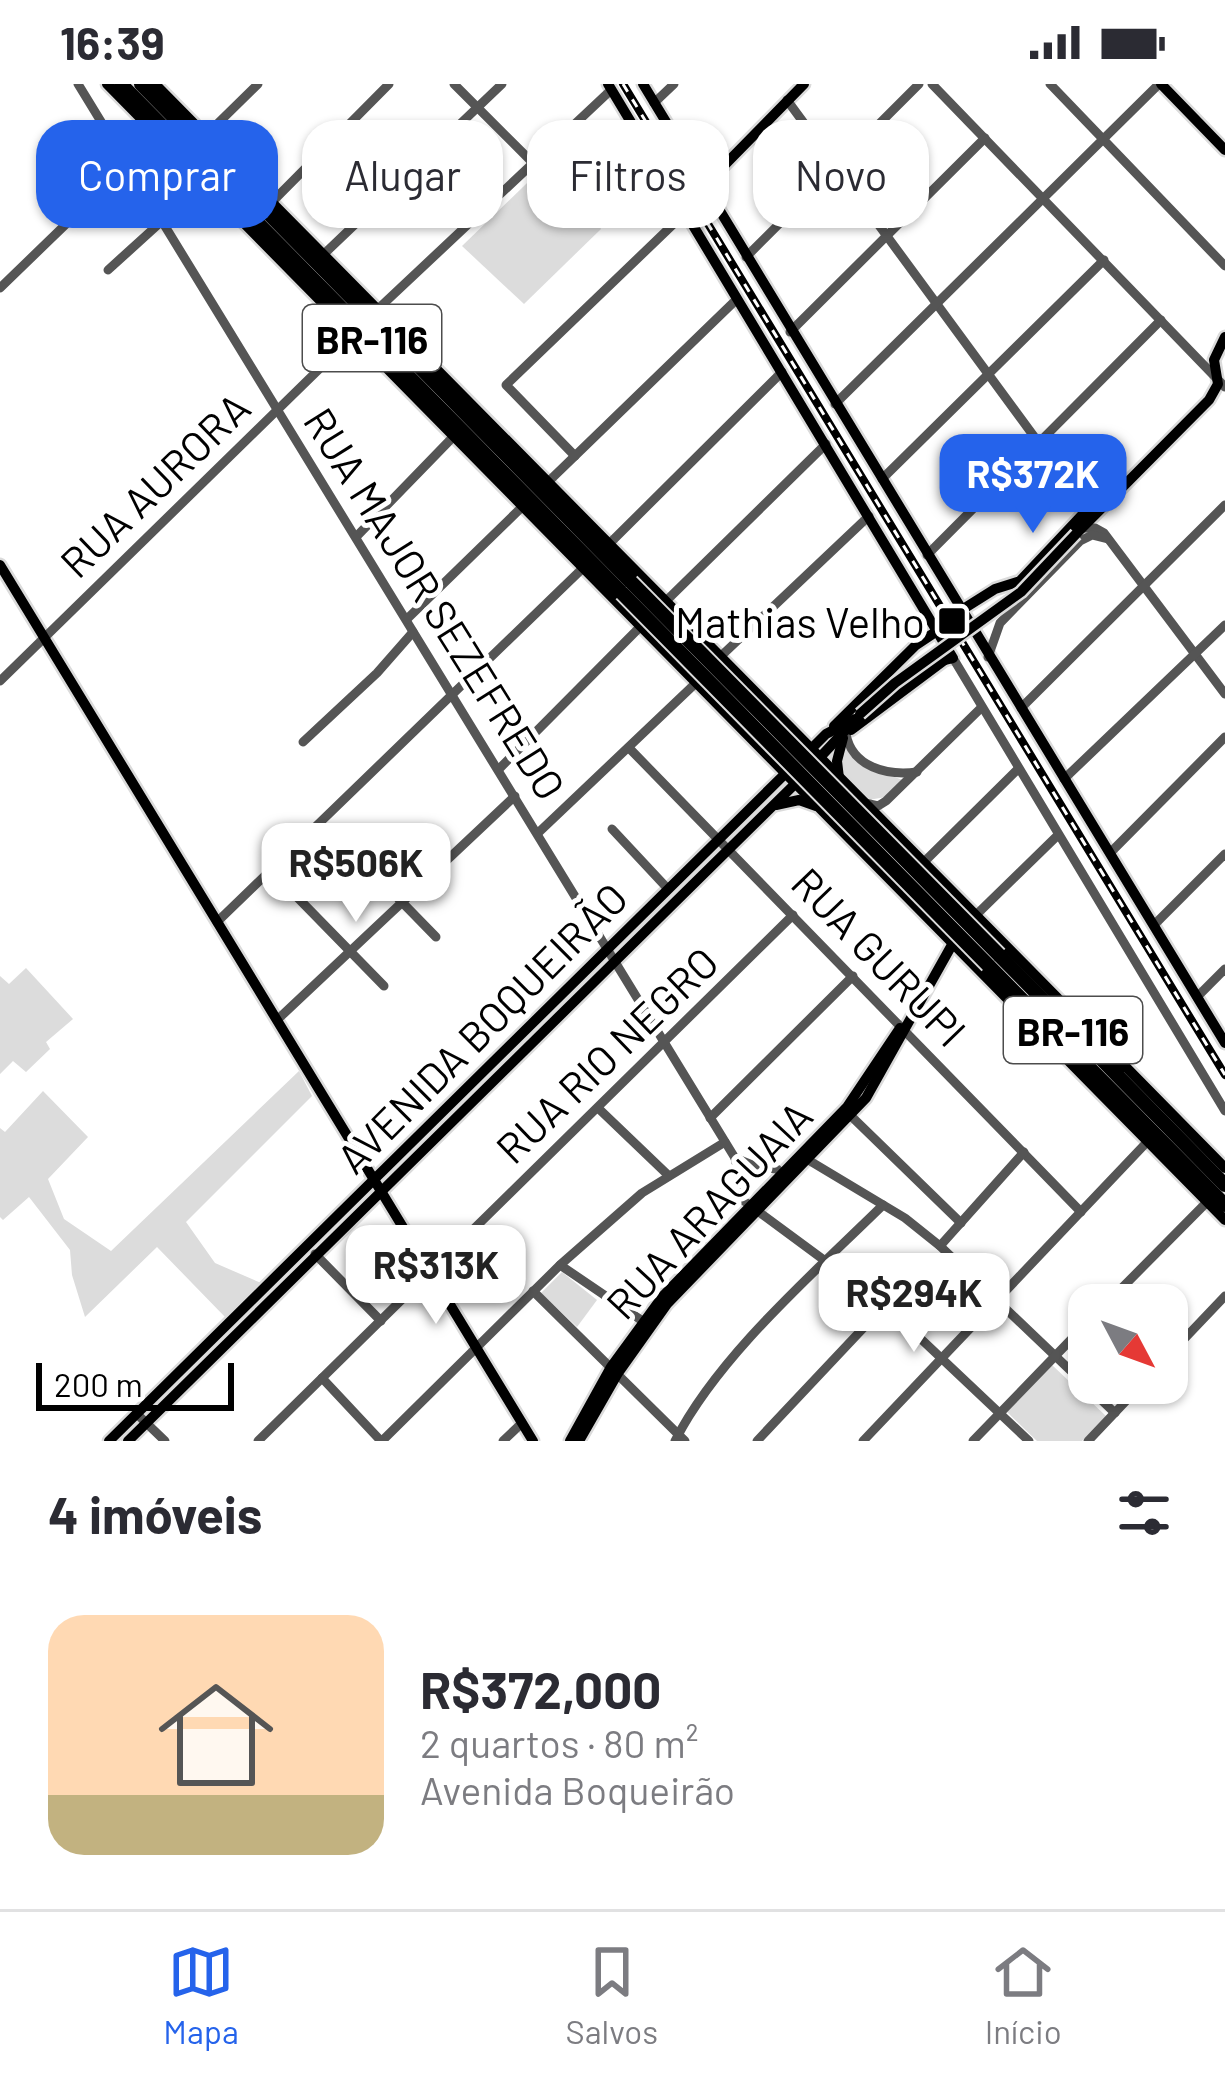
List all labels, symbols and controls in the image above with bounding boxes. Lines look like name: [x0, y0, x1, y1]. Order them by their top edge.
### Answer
text: 16:39: [60, 15, 165, 69]
chip: Comprar: [36, 120, 278, 228]
chip: Alugar: [302, 120, 503, 228]
chip: Filtros: [527, 120, 729, 228]
chip: Novo: [753, 120, 929, 228]
road number: BR-116: [303, 305, 441, 371]
street label: RUA AURORA: [49, 381, 259, 587]
street label: RUA MAJOR SEZEFREDO: [295, 398, 577, 808]
pin: R$372K: [935, 434, 1131, 536]
text: R$372K: [967, 449, 1099, 496]
place label: Mathias Velho: [675, 596, 925, 646]
marker: Mathias Velho: [936, 605, 968, 637]
pin: R$506K: [258, 823, 454, 925]
text: R$506K: [289, 838, 423, 885]
street label: RUA GURUPI: [783, 857, 977, 1055]
street label: AVENIDA BOQUEIRÃO: [326, 872, 636, 1182]
street label: RUA RIO NEGRO: [485, 936, 727, 1172]
road number: BR-116: [1004, 997, 1142, 1063]
street label: RUA ARAGUAIA: [595, 1090, 821, 1328]
pin: R$313K: [338, 1225, 534, 1327]
text: R$313K: [373, 1240, 499, 1287]
pin: R$294K: [816, 1253, 1012, 1355]
text: R$294K: [846, 1268, 982, 1315]
north arrow: [1068, 1284, 1188, 1404]
map controls: [1068, 1284, 1188, 1404]
scale bar: [36, 1357, 234, 1410]
text: 200 m: [54, 1364, 143, 1404]
icon: filters: [1111, 1480, 1177, 1546]
text: 4 imóveis: [48, 1483, 262, 1544]
text: R$372,000: [420, 1658, 661, 1719]
icon: home: [144, 1663, 288, 1807]
text: 2 quartos · 80 m²: [420, 1719, 698, 1766]
text: Avenida Boqueirão: [420, 1766, 735, 1813]
tab: Mapa: [163, 1939, 239, 2051]
tab: Salvos: [566, 1939, 658, 2051]
tab: Início: [985, 1939, 1062, 2051]

